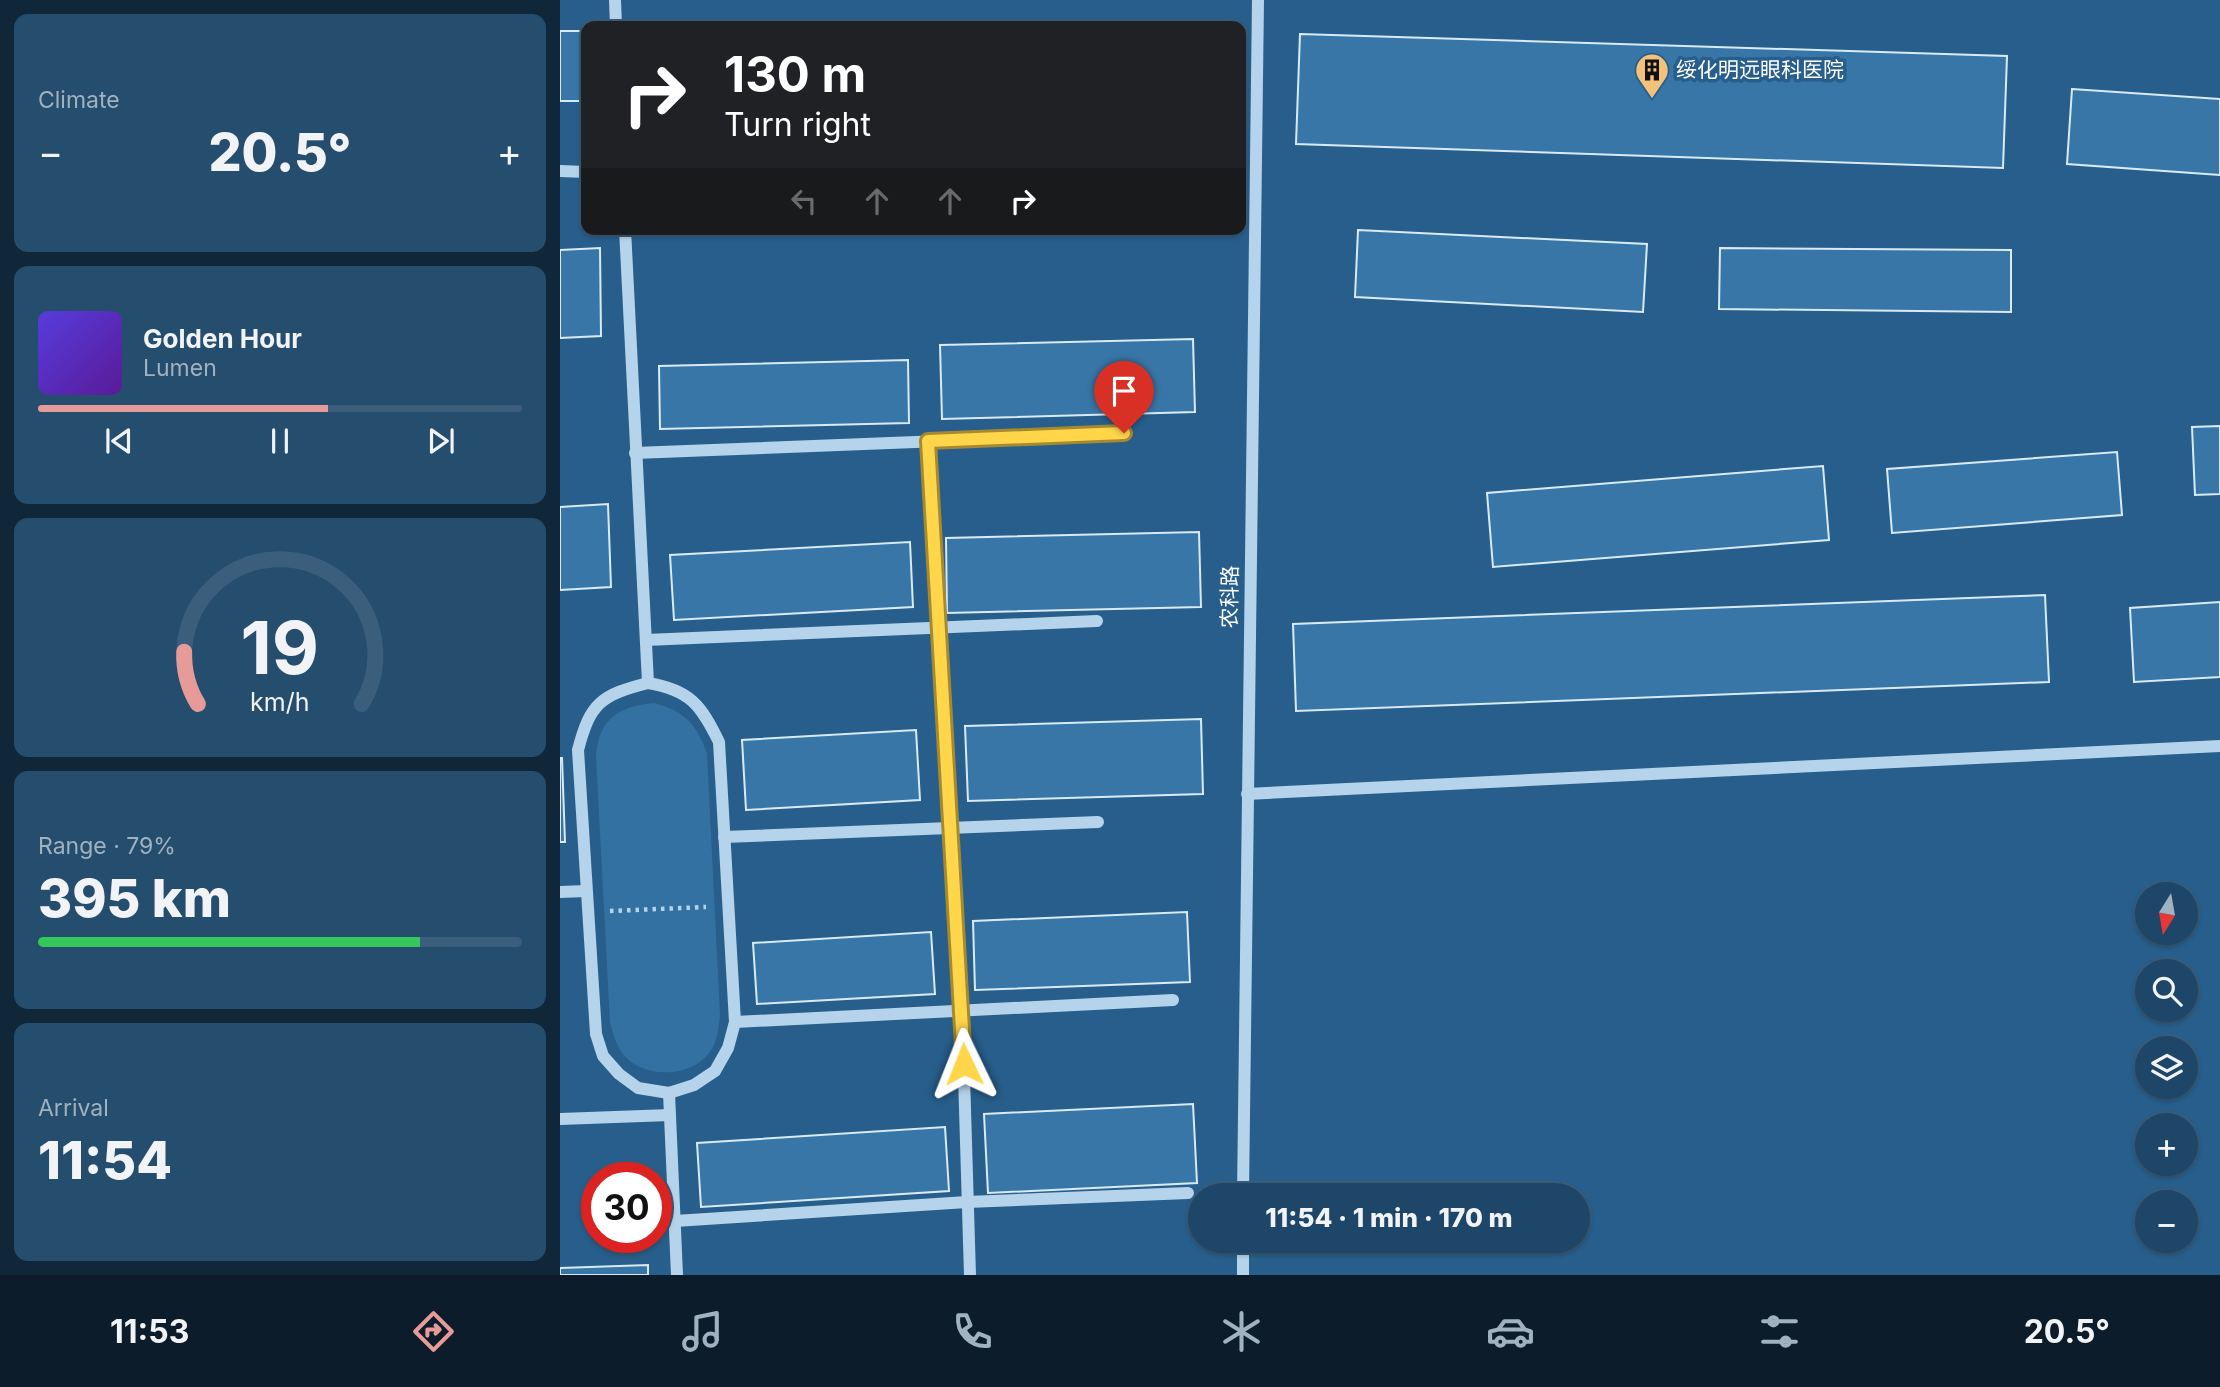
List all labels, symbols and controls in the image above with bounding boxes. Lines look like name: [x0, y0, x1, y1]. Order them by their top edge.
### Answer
text: 130 m: [724, 45, 866, 104]
icon: right: [609, 49, 700, 140]
building icon: 绥化明远眼科医院: [1633, 51, 1671, 100]
place label: 绥化明远眼科医院: [1676, 57, 1844, 82]
text: Climate: [38, 86, 120, 114]
text: Turn right: [724, 105, 871, 144]
text: 20.5°: [208, 121, 352, 184]
text: −: [38, 129, 63, 175]
text: +: [497, 129, 522, 175]
icon: left: [785, 182, 823, 220]
icon: ahead: [858, 182, 896, 220]
icon: ahead: [931, 182, 969, 220]
icon: right: [1004, 182, 1042, 220]
text: Golden Hour: [143, 323, 302, 354]
text: Lumen: [143, 354, 217, 382]
pin: [1094, 361, 1154, 433]
icon: arrive: [1105, 372, 1143, 410]
icon: previous: [100, 422, 138, 460]
icon: pause: [261, 422, 299, 460]
icon: next: [422, 422, 460, 460]
street label: 农科路: [1216, 565, 1243, 629]
text: 19: [241, 603, 319, 692]
text: km/h: [250, 686, 310, 716]
text: Range · 79%: [38, 832, 176, 860]
text: 395 km: [38, 867, 231, 930]
north arrow: [2135, 882, 2198, 945]
map controls: [2135, 882, 2198, 1253]
button: search: [2135, 959, 2198, 1022]
position arrow: [927, 1027, 1001, 1101]
button: layers: [2135, 1036, 2198, 1099]
text: Arrival: [38, 1094, 109, 1122]
button: +: [2135, 1113, 2198, 1176]
text: 11:54: [38, 1129, 172, 1192]
speed limit sign: 30: [581, 1162, 672, 1253]
button: −: [2135, 1190, 2198, 1253]
text: 11:54 · 1 min · 170 m: [1265, 1202, 1513, 1233]
icon: directions: [409, 1307, 458, 1356]
icon: music: [678, 1307, 727, 1356]
icon: phone: [948, 1307, 997, 1356]
icon: climate: [1217, 1307, 1266, 1356]
icon: car: [1486, 1307, 1535, 1356]
icon: filters: [1755, 1307, 1804, 1356]
text: 11:53: [110, 1312, 189, 1351]
text: 20.5°: [2024, 1312, 2110, 1351]

